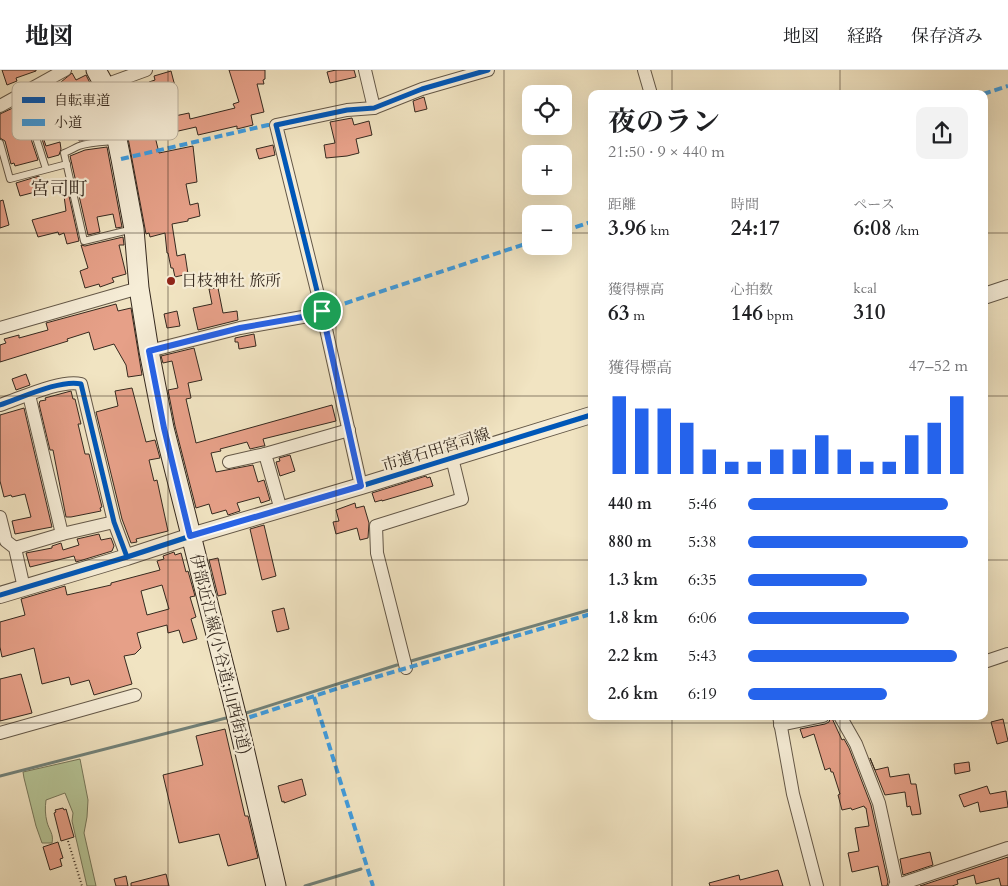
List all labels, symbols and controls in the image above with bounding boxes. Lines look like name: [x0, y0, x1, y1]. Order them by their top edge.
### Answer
text: 地図: [25, 20, 73, 53]
text: 地図: [783, 24, 819, 49]
text: 経路: [847, 24, 883, 49]
text: 保存済み: [911, 24, 983, 49]
legend: [12, 82, 178, 140]
map controls: [522, 85, 572, 255]
button: locate: [522, 85, 572, 135]
text: 自転車道: [54, 91, 110, 110]
text: 夜のラン: [608, 103, 720, 141]
button: share: [916, 107, 968, 159]
text: 小道: [54, 113, 82, 132]
text: 21:50 · 9 × 440 m: [608, 141, 725, 163]
button: +: [522, 145, 572, 195]
district label: 宮司町: [30, 176, 88, 202]
text: 距離: [608, 195, 636, 214]
text: 時間: [731, 195, 759, 214]
text: ペース: [853, 195, 895, 214]
button: −: [522, 205, 572, 255]
text: 3.96: [608, 214, 646, 243]
text: 24:17: [731, 214, 780, 243]
text: 6:08: [853, 214, 892, 243]
text: km: [646, 221, 669, 240]
text: /km: [892, 221, 919, 240]
place label: 日枝神社 旅所: [181, 270, 281, 292]
marker: 日枝神社 旅所: [165, 275, 177, 287]
text: kcal: [853, 279, 877, 298]
text: 獲得標高: [608, 280, 664, 299]
text: 心拍数: [731, 280, 773, 299]
pin: [301, 290, 343, 332]
icon: arrive: [308, 297, 336, 325]
text: 310: [853, 298, 886, 327]
text: 63: [608, 299, 630, 328]
text: 146: [731, 299, 763, 328]
text: m: [630, 306, 645, 325]
text: bpm: [763, 306, 794, 325]
text: 47–52 m: [909, 355, 968, 377]
text: 獲得標高: [608, 357, 672, 379]
street label: 市道石田宮司線: [379, 423, 493, 477]
text: 440 m: [608, 493, 652, 515]
text: 5:46: [688, 493, 717, 515]
text: 880 m: [608, 531, 652, 553]
text: 5:38: [688, 531, 717, 553]
street label: 伊部近江線(小谷道;山西街道): [184, 551, 256, 757]
text: 1.3 km: [608, 569, 658, 591]
text: 6:35: [688, 569, 717, 591]
text: 1.8 km: [608, 607, 658, 629]
text: 6:06: [688, 607, 717, 629]
text: 2.2 km: [608, 645, 658, 667]
text: 5:43: [688, 645, 717, 667]
text: 2.6 km: [608, 683, 658, 705]
text: 6:19: [688, 683, 717, 705]

